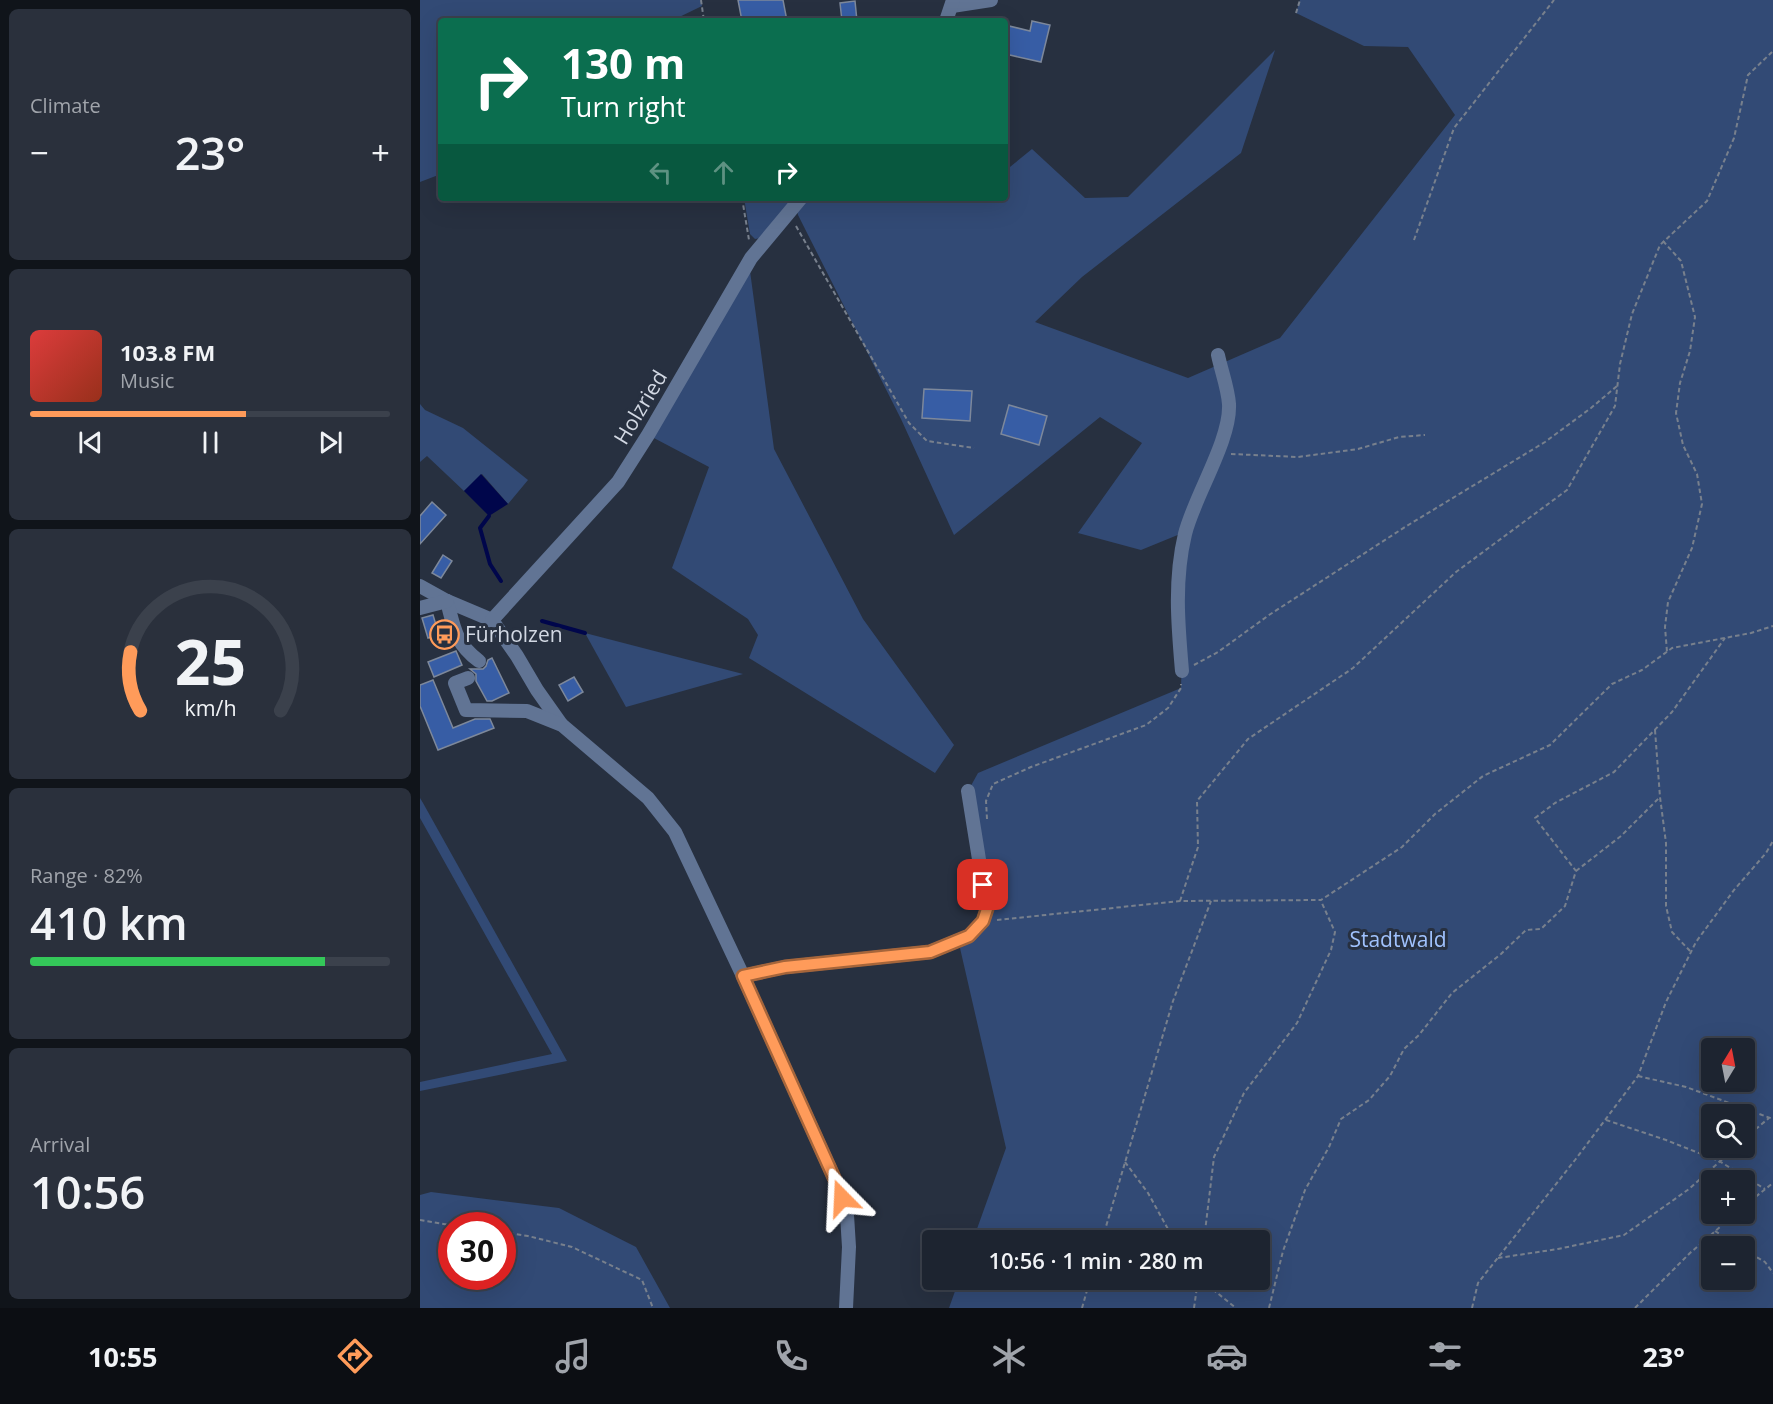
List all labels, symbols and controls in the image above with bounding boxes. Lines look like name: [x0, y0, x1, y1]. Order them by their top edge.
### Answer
text: 130 m: [561, 34, 685, 91]
icon: right: [462, 42, 540, 120]
text: Turn right: [561, 88, 686, 125]
text: Climate: [30, 92, 101, 119]
text: 23°: [175, 122, 245, 183]
text: −: [30, 130, 49, 175]
text: +: [371, 130, 390, 175]
icon: left: [644, 156, 677, 189]
icon: ahead: [707, 156, 740, 189]
icon: right: [770, 156, 803, 189]
text: 103.8 FM: [120, 337, 215, 367]
street label: Holzried: [607, 365, 673, 449]
text: Music: [120, 367, 174, 394]
icon: previous: [74, 426, 107, 459]
icon: pause: [194, 426, 227, 459]
icon: next: [314, 426, 347, 459]
text: 25: [174, 618, 246, 703]
bus stop icon: Fürholzen: [428, 618, 460, 650]
place label: Fürholzen: [465, 620, 563, 648]
text: km/h: [184, 693, 236, 722]
pin: [957, 859, 1008, 910]
text: Range · 82%: [30, 862, 143, 889]
icon: arrive: [966, 868, 999, 901]
text: 410 km: [30, 892, 188, 953]
park label: Stadtwald: [1349, 925, 1447, 953]
north arrow: [1701, 1038, 1755, 1092]
map controls: [1701, 1038, 1755, 1290]
button: search: [1701, 1104, 1755, 1158]
text: Arrival: [30, 1131, 90, 1158]
text: 10:56: [30, 1161, 145, 1222]
position arrow: [810, 1166, 874, 1230]
button: +: [1701, 1170, 1755, 1224]
speed limit sign: 30: [438, 1212, 516, 1290]
button: −: [1701, 1236, 1755, 1290]
text: 10:56 · 1 min · 280 m: [988, 1245, 1204, 1275]
icon: directions: [334, 1335, 376, 1377]
icon: music: [552, 1335, 594, 1377]
icon: phone: [770, 1335, 812, 1377]
icon: climate: [988, 1335, 1030, 1377]
icon: car: [1206, 1335, 1248, 1377]
icon: filters: [1424, 1335, 1466, 1377]
text: 10:55: [88, 1338, 158, 1375]
text: 23°: [1642, 1338, 1685, 1375]

